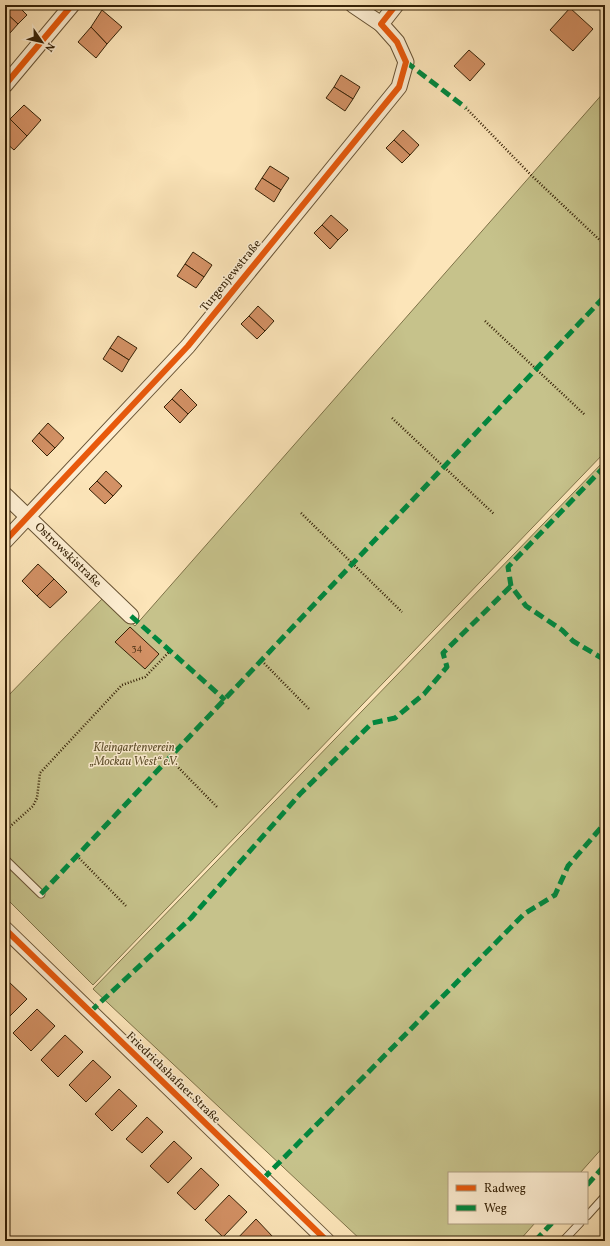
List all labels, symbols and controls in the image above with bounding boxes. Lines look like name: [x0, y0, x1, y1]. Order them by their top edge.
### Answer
north arrow: [22, 22, 62, 62]
text: N: [41, 39, 58, 54]
street label: Turgenjewstraße: [197, 236, 265, 315]
street label: Ostrowskistraße: [31, 519, 105, 591]
house number: 34: [131, 641, 143, 655]
park label: Kleingartenverein „Mockau West“ e.V.: [89, 740, 178, 770]
street label: Friedrichshafner Straße: [122, 1029, 224, 1128]
legend: [448, 1172, 588, 1224]
text: Radweg: [484, 1181, 526, 1197]
text: Weg: [484, 1201, 507, 1217]

